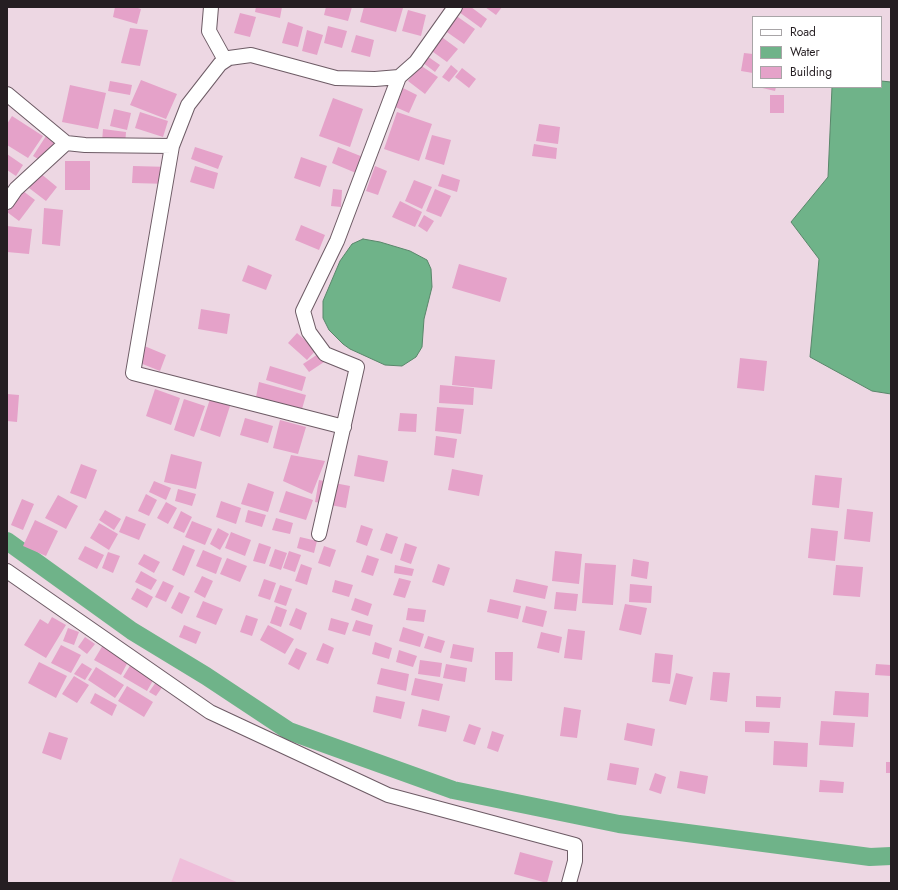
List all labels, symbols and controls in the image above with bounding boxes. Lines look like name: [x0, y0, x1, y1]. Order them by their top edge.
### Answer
legend: [752, 16, 882, 88]
text: Road: [790, 23, 816, 41]
text: Water: [790, 43, 820, 61]
text: Building: [790, 63, 832, 81]

